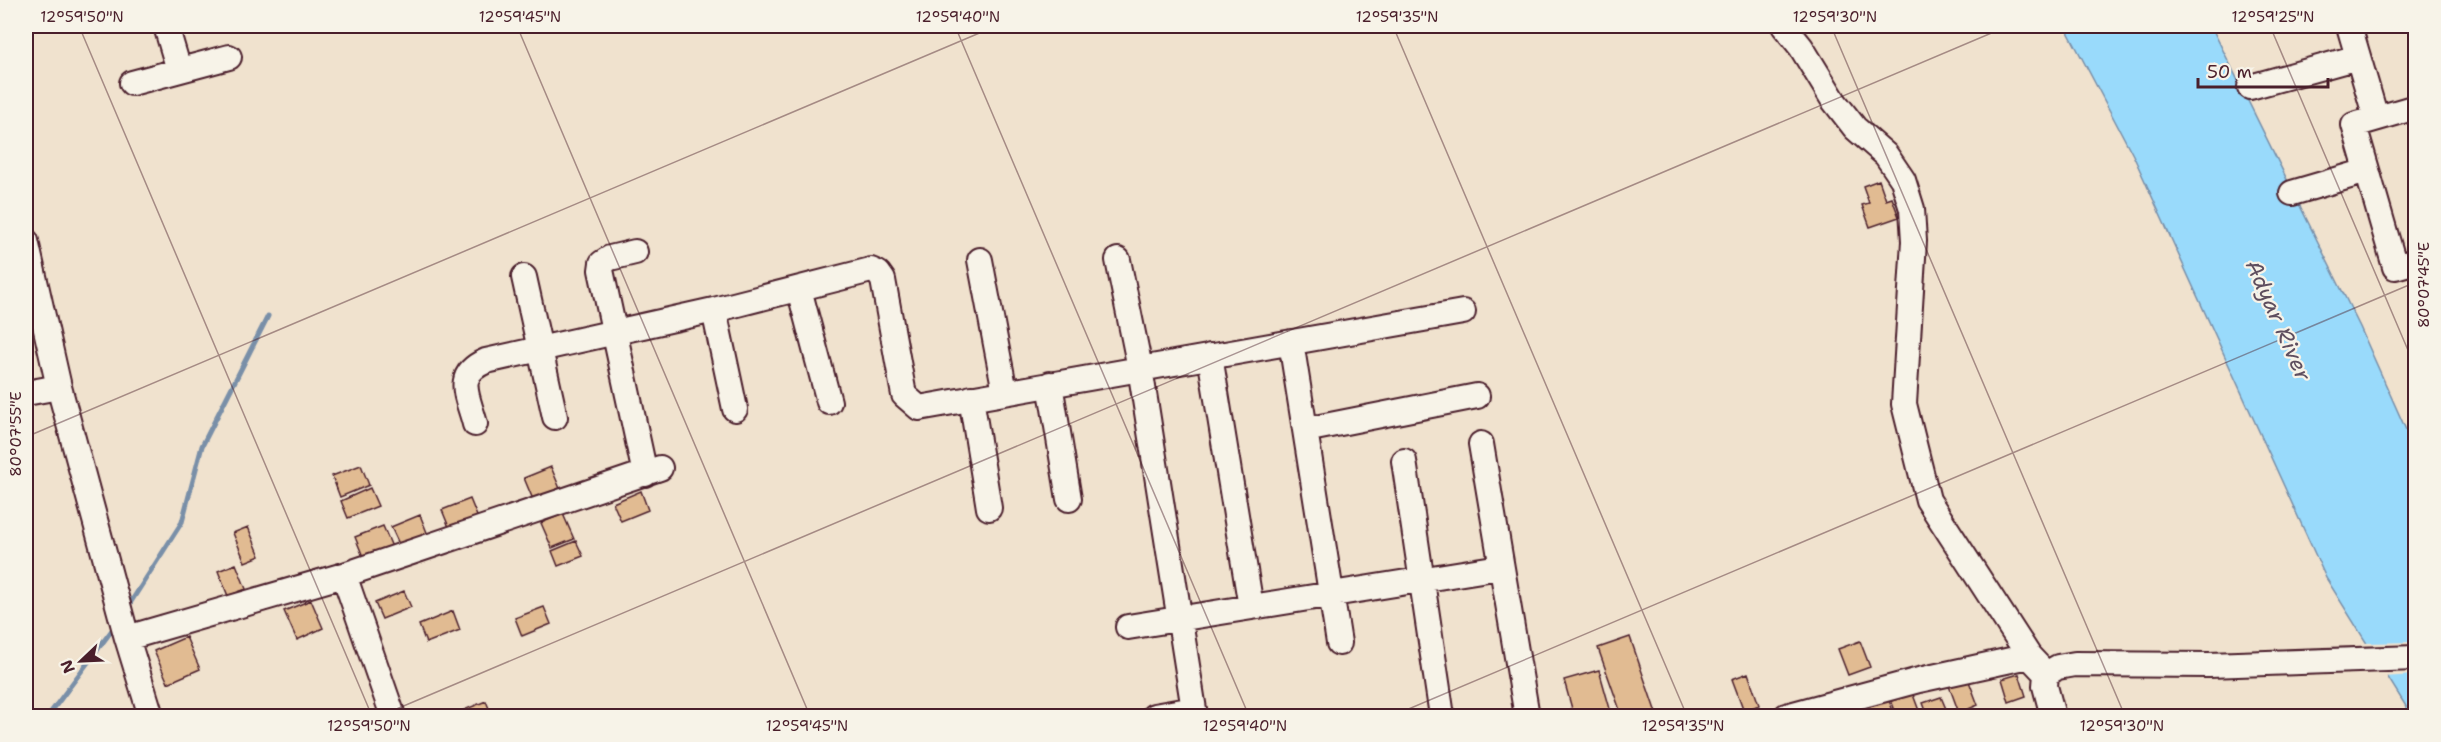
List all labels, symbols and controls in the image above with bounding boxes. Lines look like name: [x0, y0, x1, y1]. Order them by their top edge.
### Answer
text: 12°59'50"N: [40, 7, 124, 27]
text: 12°59'45"N: [479, 7, 561, 27]
text: 12°59'40"N: [916, 7, 1000, 27]
text: 12°59'35"N: [1356, 7, 1438, 27]
text: 12°59'30"N: [1793, 7, 1877, 27]
text: 12°59'25"N: [2232, 7, 2314, 27]
scale bar: [2198, 51, 2328, 89]
text: 50 m: [2207, 60, 2252, 84]
text: 80°07'45"E: [2414, 242, 2434, 328]
water label: Adyar River: [2239, 255, 2318, 386]
text: 80°07'55"E: [6, 391, 26, 477]
north arrow: [51, 631, 111, 691]
text: N: [56, 657, 80, 677]
text: 12°59'50"N: [327, 716, 411, 736]
text: 12°59'45"N: [766, 716, 848, 736]
text: 12°59'40"N: [1203, 716, 1287, 736]
text: 12°59'35"N: [1642, 716, 1724, 736]
text: 12°59'30"N: [2080, 716, 2164, 736]

